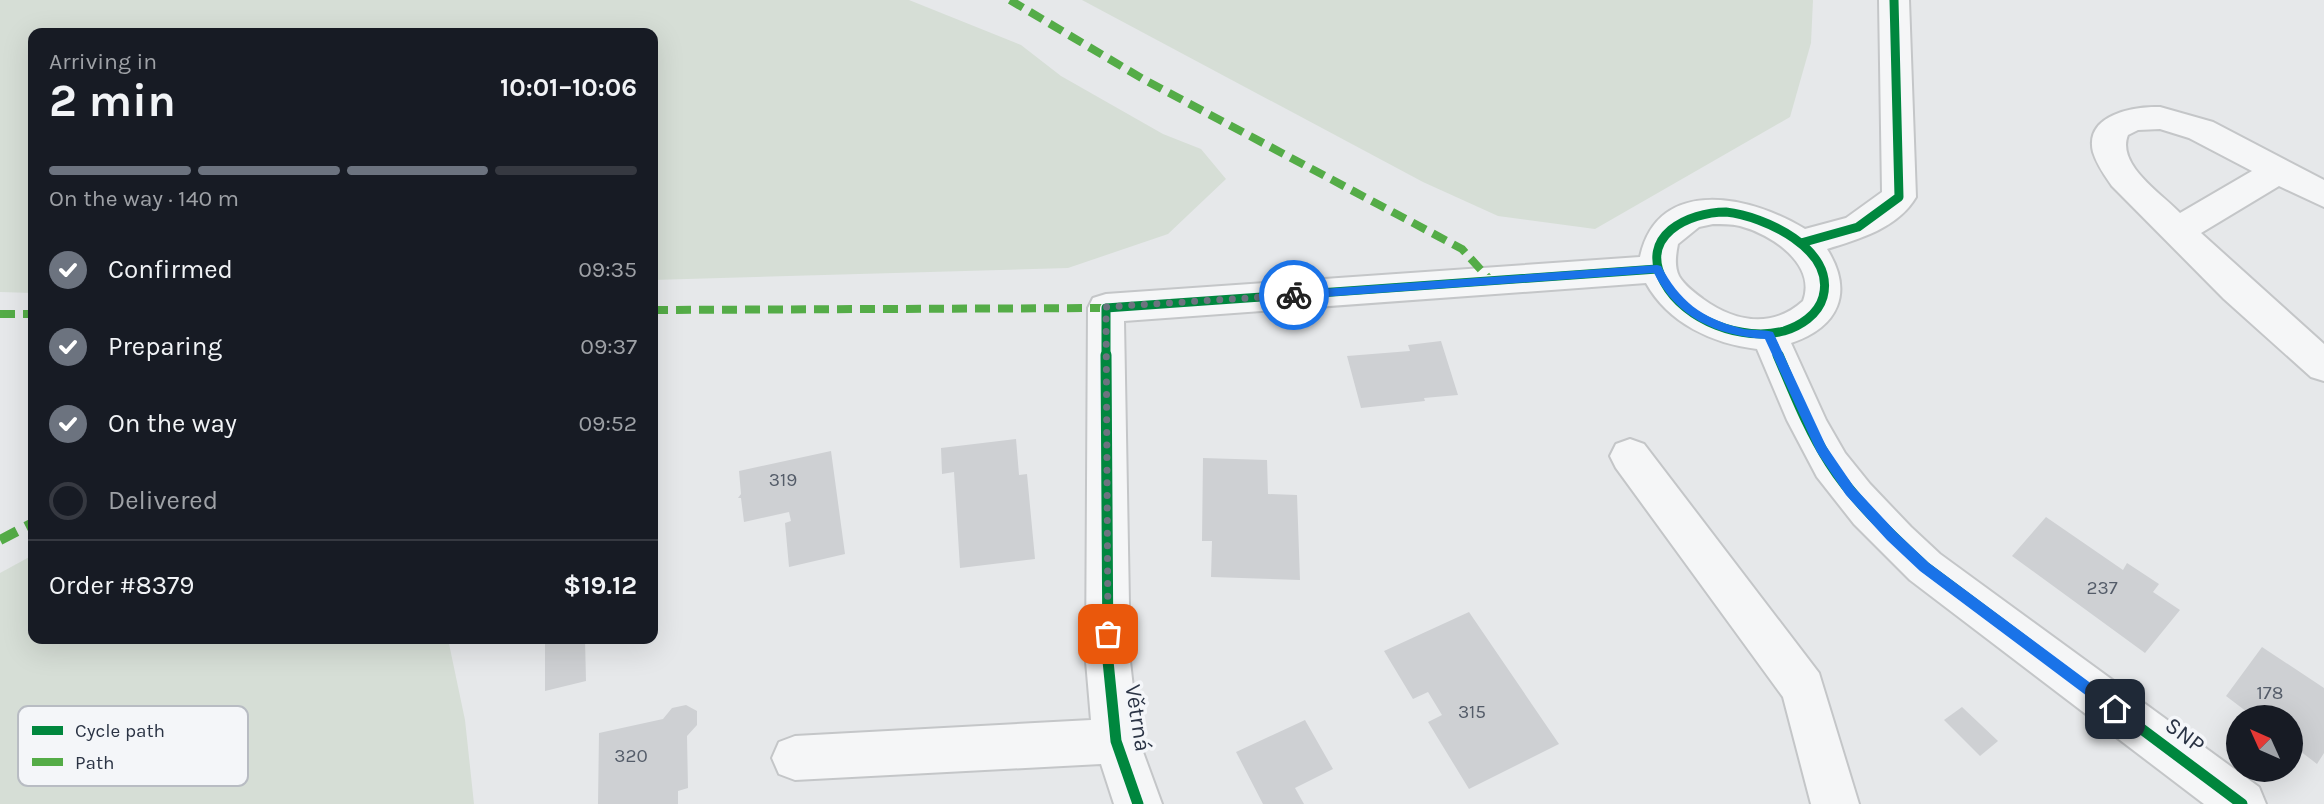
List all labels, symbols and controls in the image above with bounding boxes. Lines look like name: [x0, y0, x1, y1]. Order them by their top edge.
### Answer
text: Arriving in: [49, 48, 157, 75]
text: 10:01–10:06: [500, 72, 637, 103]
text: 2 min: [49, 74, 176, 128]
text: On the way · 140 m: [49, 185, 239, 212]
icon: check: [49, 251, 87, 289]
text: Confirmed: [108, 254, 233, 285]
text: 09:35: [578, 256, 637, 283]
courier: [1259, 260, 1329, 330]
icon: bike: [1275, 276, 1313, 314]
icon: check: [49, 328, 87, 366]
text: Preparing: [108, 331, 222, 362]
text: 09:37: [580, 333, 637, 360]
icon: check: [49, 405, 87, 443]
text: On the way: [108, 408, 237, 439]
text: 09:52: [578, 410, 637, 437]
house number: 319: [769, 469, 797, 491]
text: Delivered: [108, 485, 218, 516]
text: Order #8379: [49, 570, 194, 601]
text: $19.12: [563, 570, 637, 601]
house number: 237: [2086, 577, 2118, 599]
pin: [1078, 604, 1138, 664]
icon: bag: [1089, 615, 1127, 653]
pin: [2085, 679, 2145, 739]
house number: 178: [2257, 682, 2283, 704]
street label: Větrná: [1119, 683, 1157, 753]
icon: home: [2096, 690, 2134, 728]
house number: 315: [1458, 701, 1486, 723]
north arrow: [2226, 705, 2303, 782]
map controls: [2226, 705, 2303, 782]
legend: [18, 706, 248, 786]
street label: SNP: [2160, 711, 2210, 759]
text: Cycle path: [75, 720, 165, 742]
house number: 320: [614, 745, 648, 767]
text: Path: [75, 752, 115, 774]

